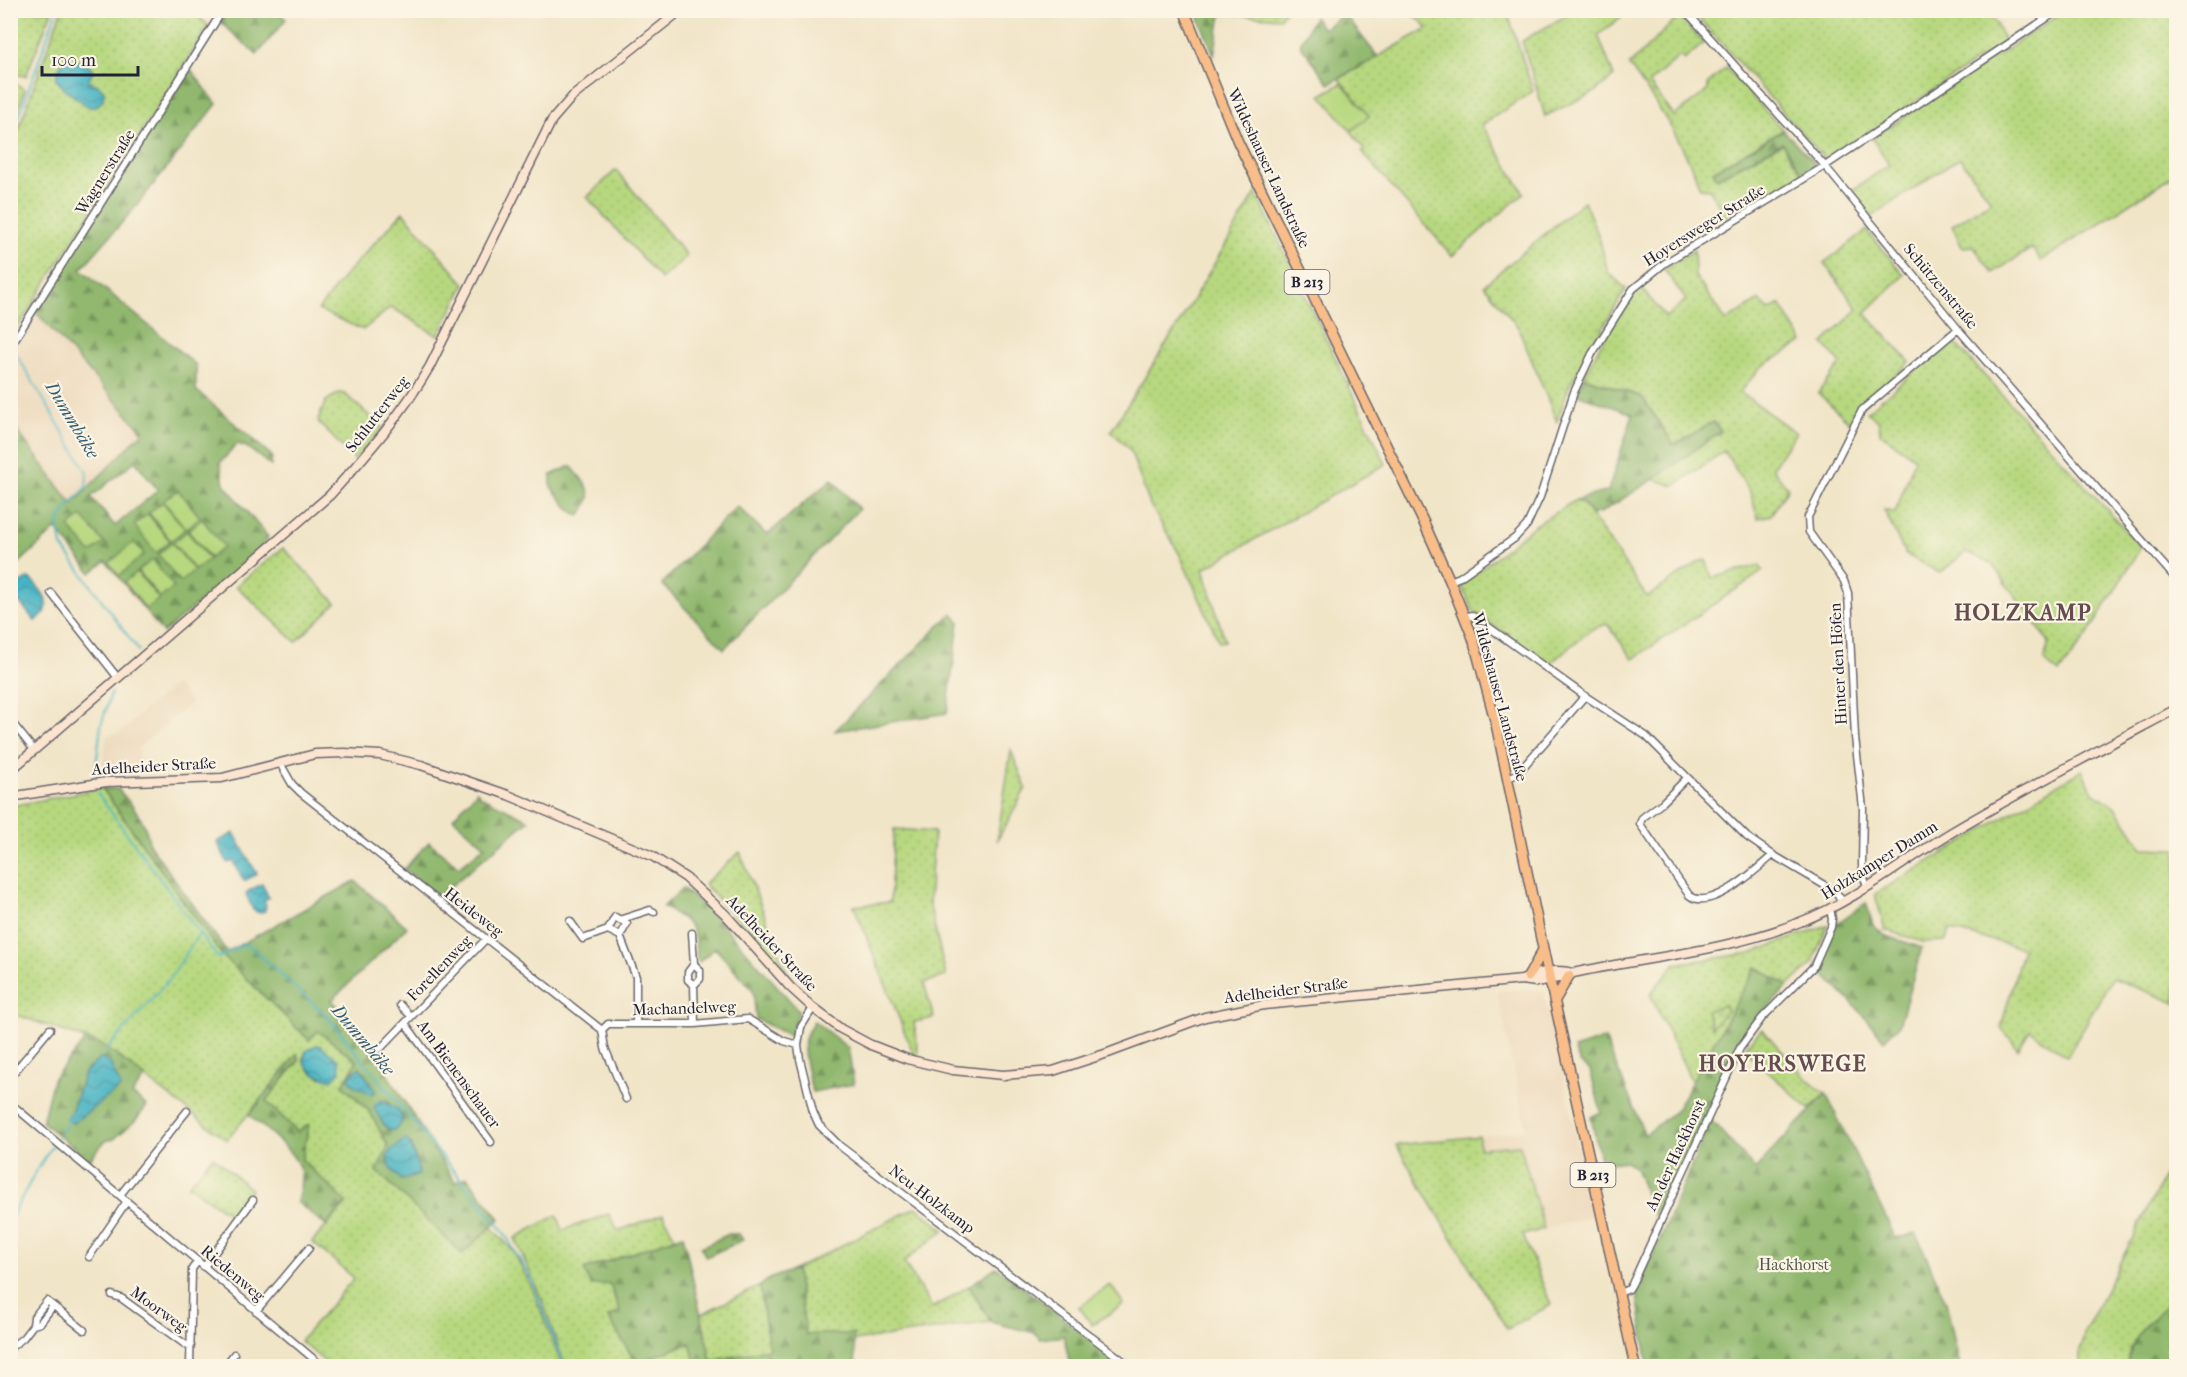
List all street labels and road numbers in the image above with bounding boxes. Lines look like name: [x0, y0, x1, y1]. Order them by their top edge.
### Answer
street label: Wildeshauser Landstraße: [1223, 84, 1314, 251]
street label: Wagnerstraße: [71, 126, 139, 219]
street label: Hoyersweger Straße: [1640, 180, 1768, 270]
street label: Schützenstraße: [1900, 239, 1982, 333]
road number: B 213: [1284, 270, 1330, 294]
street label: Schlutterweg: [341, 372, 413, 456]
street label: Hinter den Höfen: [1825, 602, 1851, 726]
street label: Wildeshauser Landstraße: [1468, 609, 1532, 784]
street label: Adelheider Straße: [90, 753, 217, 779]
street label: Holzkamper Damm: [1817, 816, 1941, 904]
street label: Heideweg: [441, 883, 508, 941]
street label: Adelheider Straße: [722, 890, 821, 995]
street label: Forellenweg: [403, 931, 476, 1005]
street label: Adelheider Straße: [1222, 973, 1349, 1007]
street label: Machandelweg: [632, 997, 737, 1019]
street label: Am Bienenschauer: [413, 1015, 505, 1132]
street label: An der Hackhorst: [1640, 1096, 1709, 1215]
street label: Neu-Holzkamp: [885, 1161, 979, 1238]
road number: B 213: [1570, 1163, 1616, 1187]
street label: Riedenweg: [197, 1241, 269, 1306]
street label: Moorweg: [127, 1282, 191, 1336]

